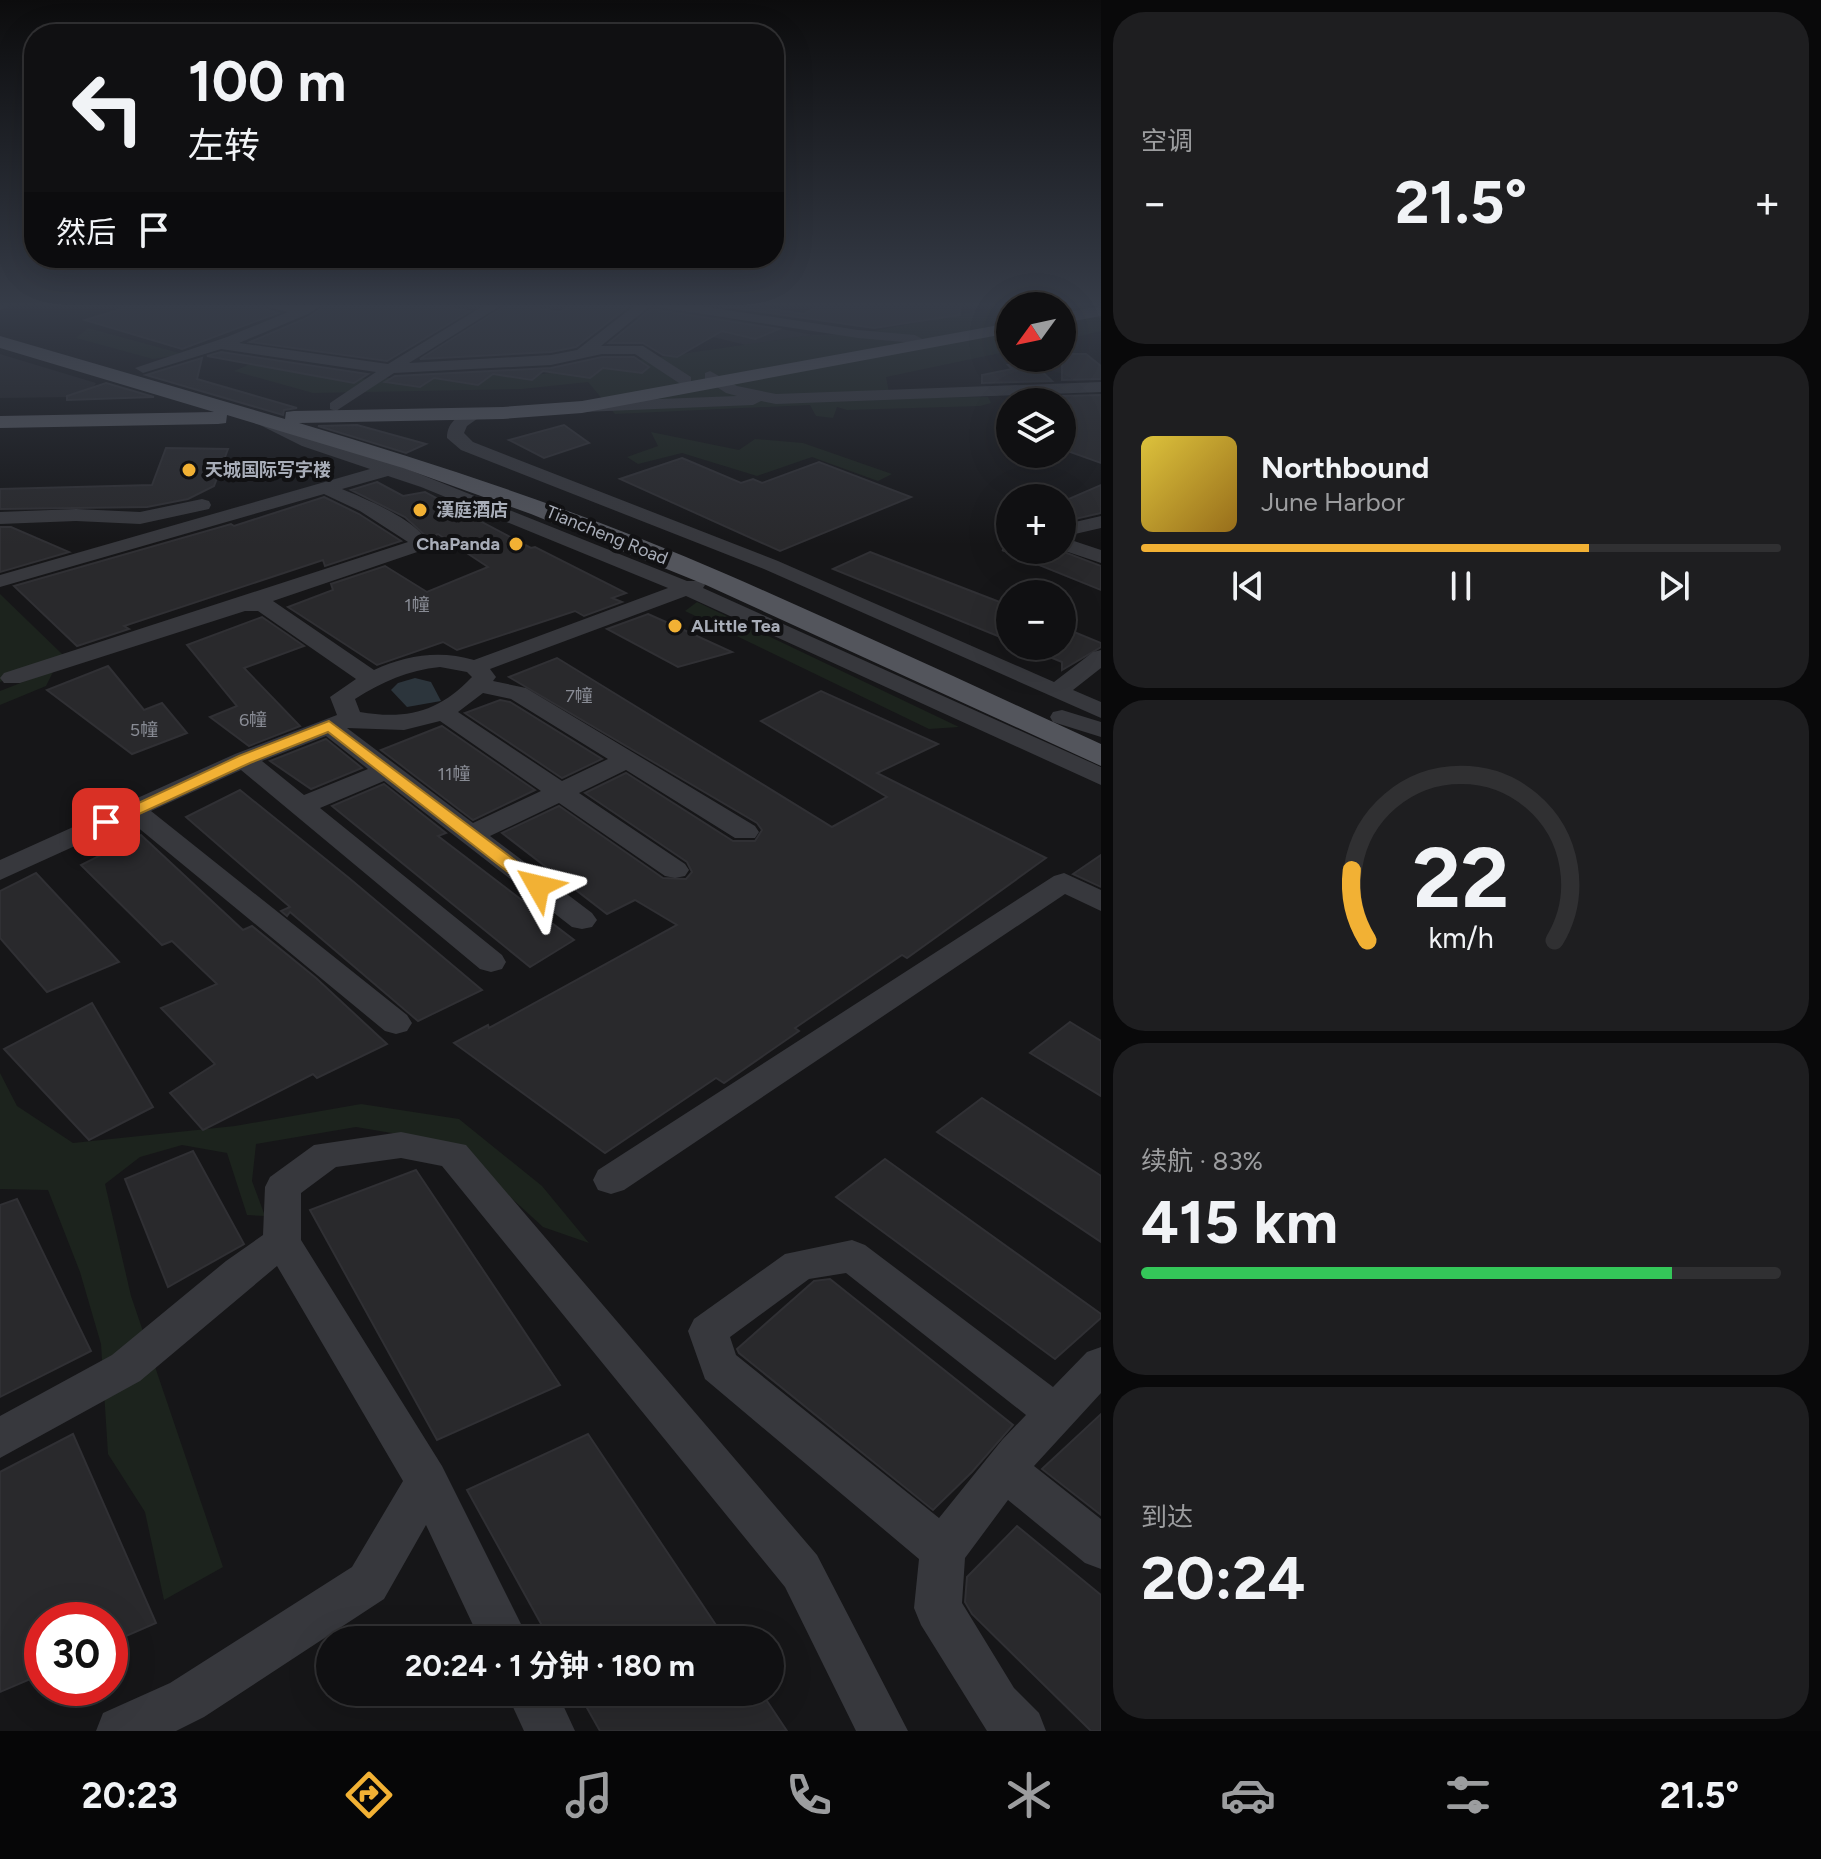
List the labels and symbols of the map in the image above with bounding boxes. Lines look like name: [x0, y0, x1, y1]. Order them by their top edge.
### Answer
north arrow: [996, 292, 1076, 372]
place label: 天城国际写字楼: [205, 459, 331, 481]
marker: 天城国际写字楼: [180, 461, 198, 479]
place label: 漢庭酒店: [436, 499, 508, 521]
marker: 漢庭酒店: [411, 501, 429, 519]
street label: Tiancheng Road: [543, 501, 671, 569]
place label: ChaPanda: [416, 533, 500, 555]
marker: ChaPanda: [507, 535, 525, 553]
house number: 1幢: [404, 594, 430, 616]
place label: ALittle Tea: [691, 615, 780, 637]
marker: ALittle Tea: [666, 617, 684, 635]
house number: 7幢: [565, 685, 593, 707]
house number: 6幢: [239, 709, 267, 731]
house number: 5幢: [130, 719, 158, 741]
house number: 11幢: [438, 763, 470, 785]
pin: [72, 788, 140, 856]
position arrow: [496, 844, 580, 928]
speed limit sign: 30: [24, 1602, 128, 1706]

